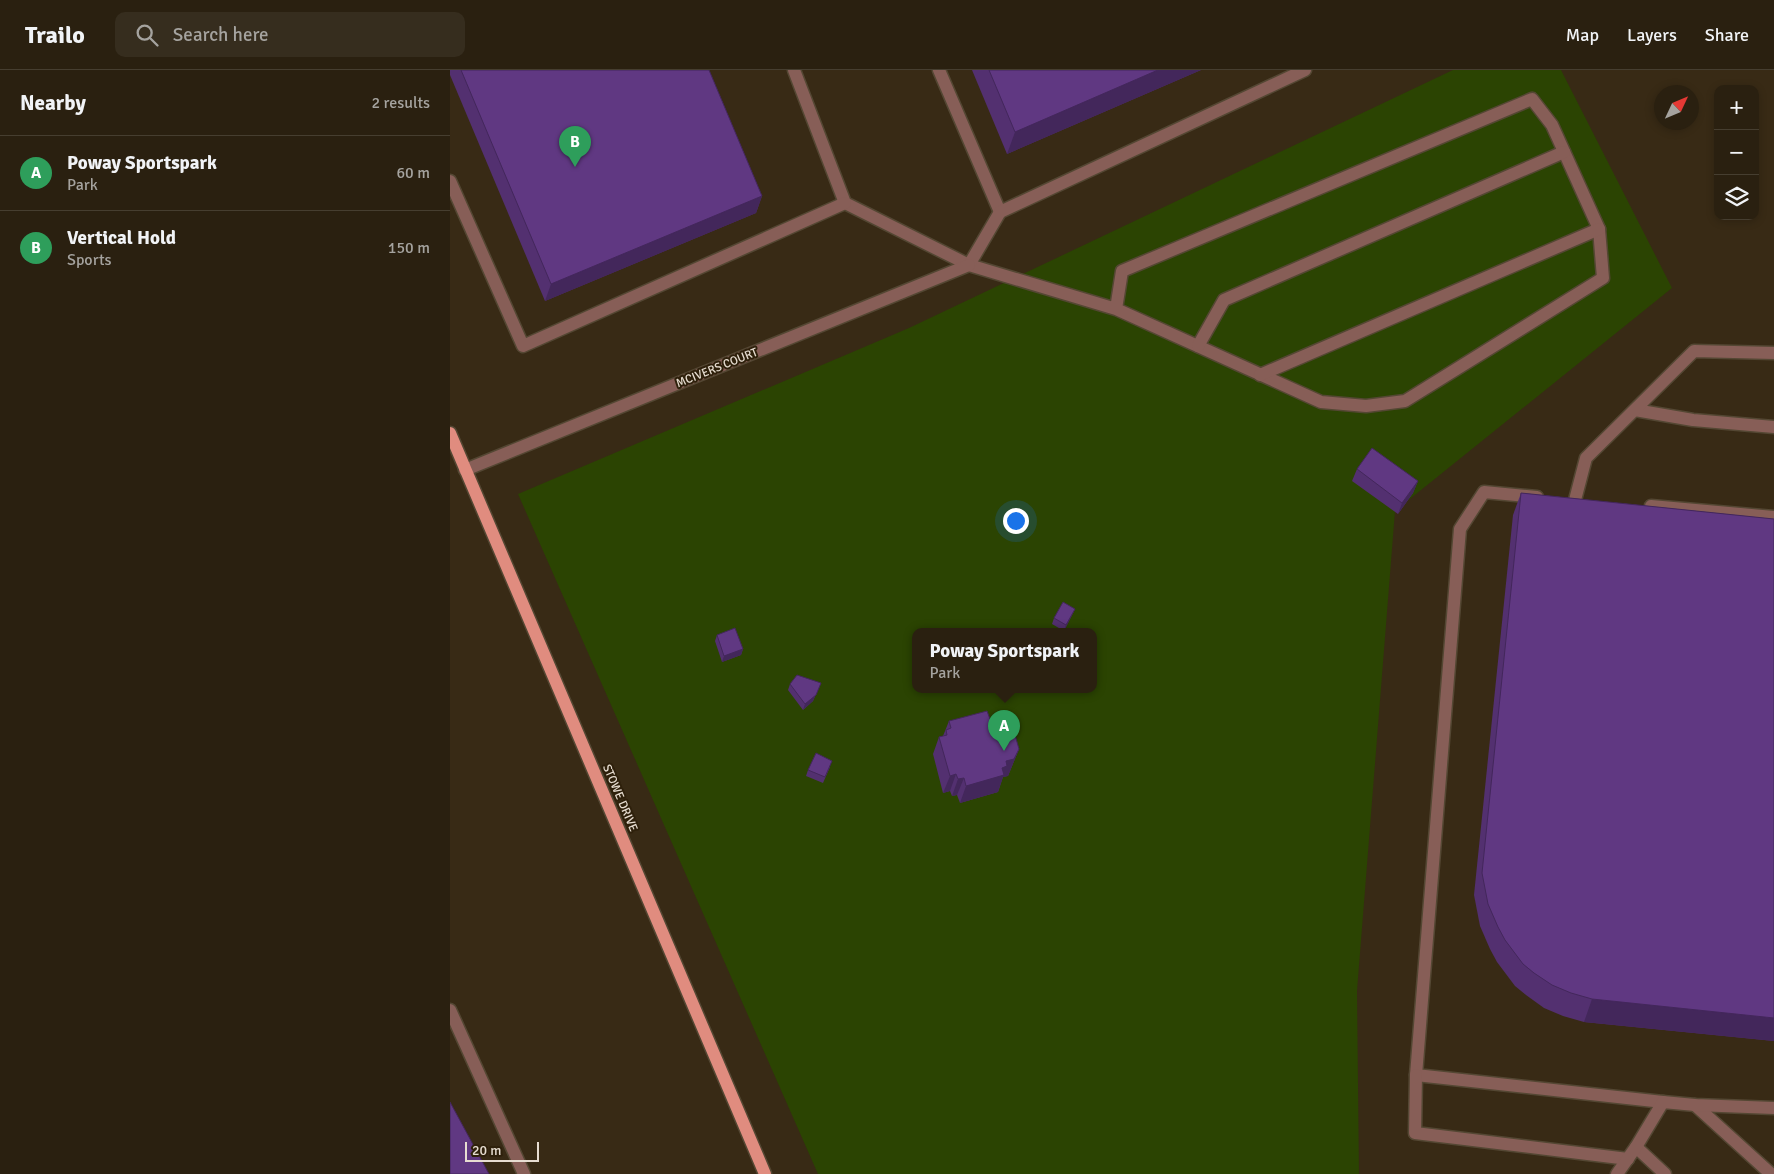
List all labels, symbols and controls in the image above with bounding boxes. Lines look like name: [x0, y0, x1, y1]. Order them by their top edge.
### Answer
search box: [115, 12, 465, 57]
text: Trailo: [25, 20, 85, 50]
icon: search: [133, 21, 161, 49]
text: Search here: [173, 23, 269, 47]
text: Map: [1566, 24, 1599, 46]
text: Layers: [1627, 24, 1677, 46]
text: Share: [1705, 24, 1749, 46]
north arrow: [1654, 85, 1699, 130]
map controls: [1714, 85, 1759, 220]
button: +: [1714, 85, 1759, 130]
text: Nearby: [20, 90, 86, 116]
text: 2 results: [371, 93, 430, 113]
pin: B: [559, 126, 591, 167]
button: −: [1714, 130, 1759, 175]
text: Poway Sportspark: [67, 151, 217, 175]
text: A: [31, 163, 41, 183]
text: 60 m: [396, 163, 430, 183]
text: Park: [67, 175, 98, 195]
button: layers: [1714, 175, 1759, 220]
text: Vertical Hold: [67, 226, 176, 250]
text: B: [31, 238, 41, 258]
text: 150 m: [388, 238, 430, 258]
text: Sports: [67, 250, 112, 270]
street label: MCIVERS COURT: [674, 345, 760, 391]
your location: [1003, 508, 1029, 534]
popup: [912, 628, 1097, 693]
text: Poway Sportspark: [929, 639, 1080, 663]
text: Park: [929, 663, 960, 683]
pin: A: [988, 710, 1020, 751]
street label: STOWE DRIVE: [599, 762, 641, 834]
scale bar: [465, 1139, 539, 1162]
text: 20 m: [472, 1142, 501, 1159]

